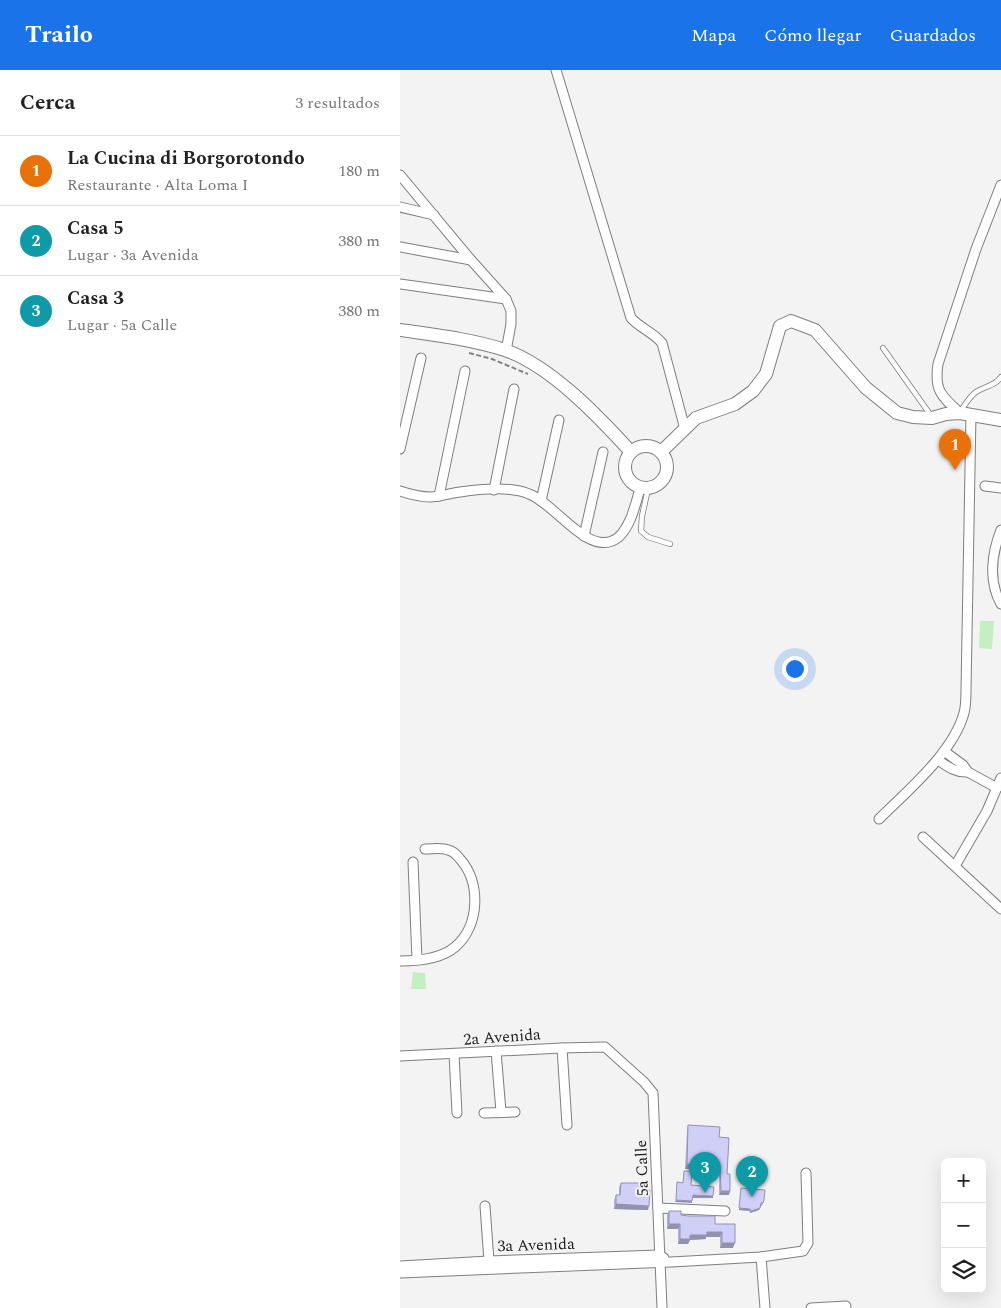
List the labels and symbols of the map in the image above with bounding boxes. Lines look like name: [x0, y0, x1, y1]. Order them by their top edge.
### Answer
pin: 1: [939, 429, 971, 470]
your location: [782, 656, 808, 682]
street label: 2a Avenida: [463, 1022, 542, 1052]
street label: 5a Calle: [629, 1139, 655, 1197]
pin: 3: [689, 1152, 721, 1193]
pin: 2: [736, 1156, 768, 1197]
street label: 3a Avenida: [497, 1232, 575, 1258]

